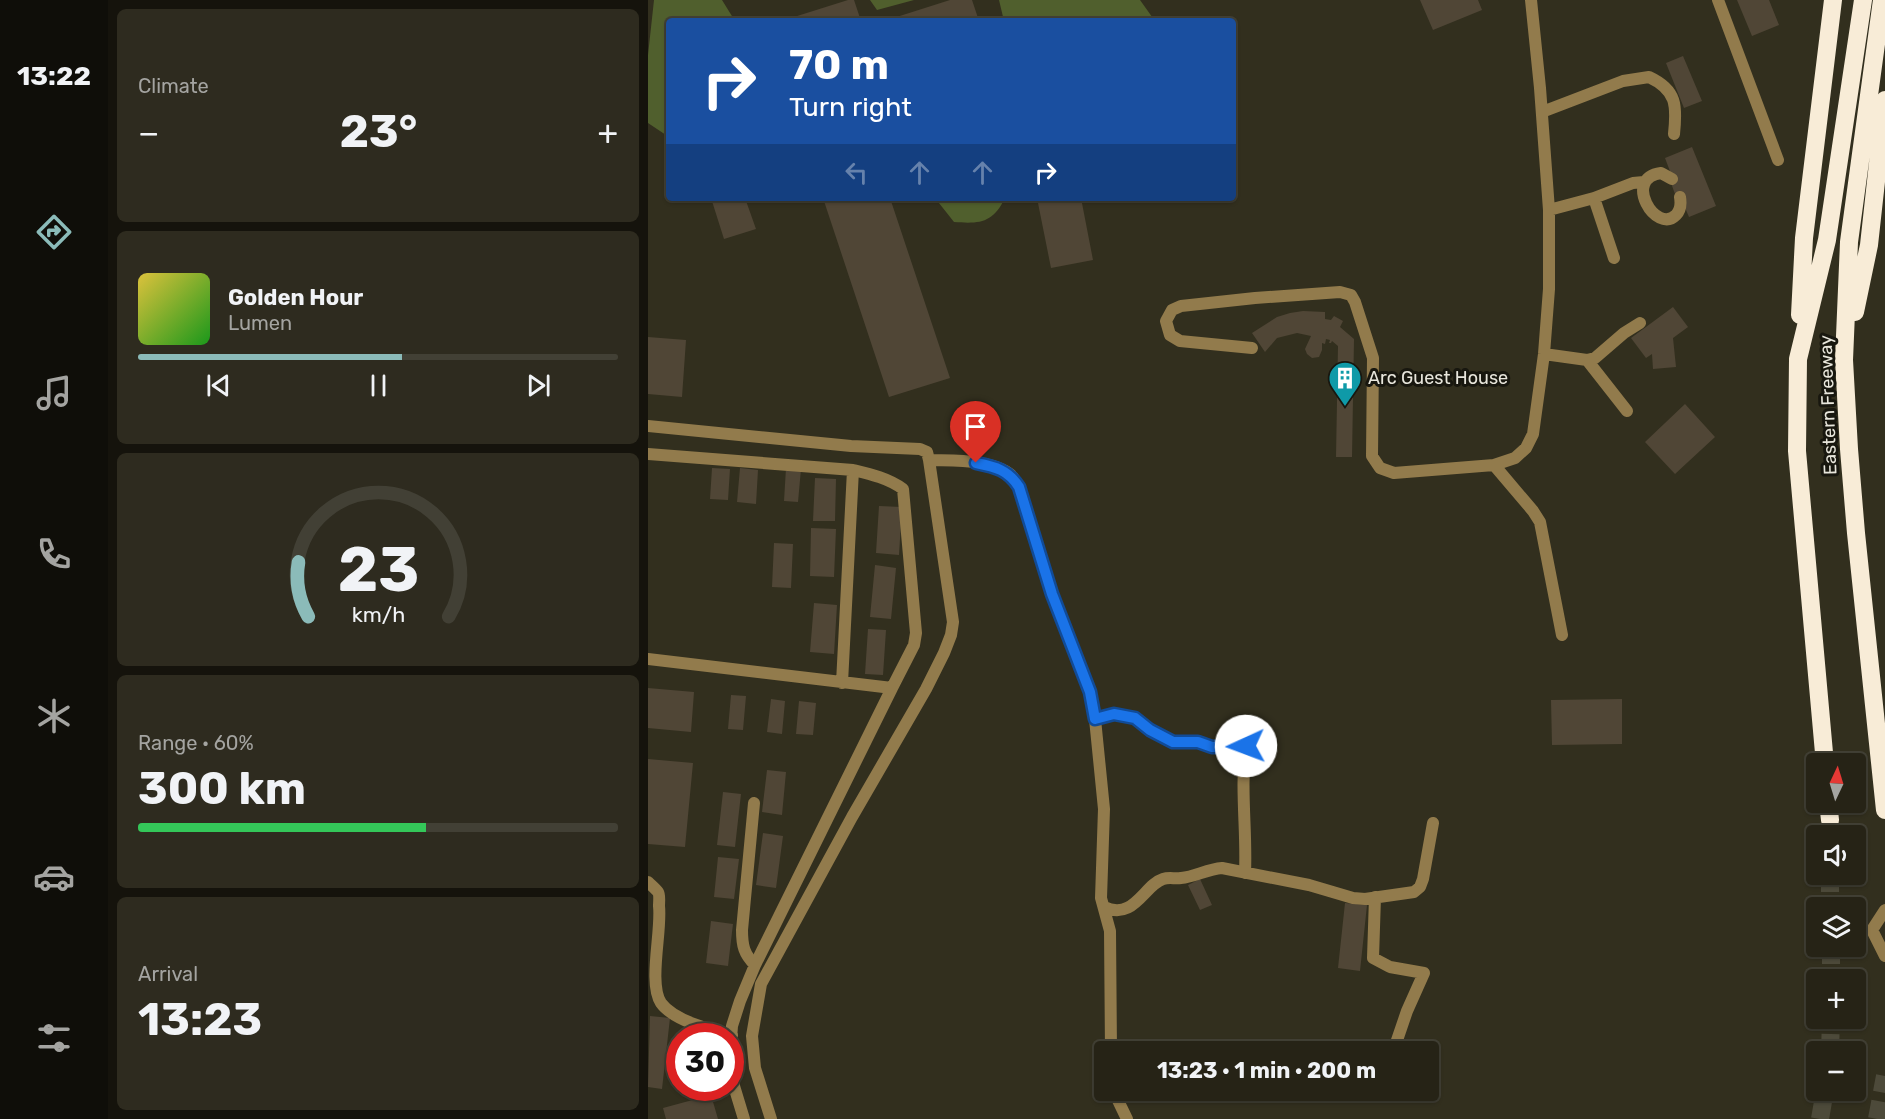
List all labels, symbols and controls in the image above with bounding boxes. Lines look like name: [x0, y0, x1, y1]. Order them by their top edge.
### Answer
text: 70 m: [789, 40, 889, 90]
icon: right: [690, 42, 768, 120]
text: 13:22: [17, 60, 91, 92]
text: Climate: [138, 74, 209, 98]
text: Turn right: [789, 91, 912, 123]
text: 23°: [340, 105, 417, 158]
text: −: [138, 113, 159, 152]
text: +: [597, 113, 618, 152]
icon: left: [840, 156, 873, 189]
icon: ahead: [903, 156, 936, 189]
icon: ahead: [966, 156, 999, 189]
icon: right: [1029, 156, 1062, 189]
icon: directions: [33, 211, 75, 253]
text: Golden Hour: [228, 284, 363, 311]
text: Lumen: [228, 311, 292, 335]
street label: Eastern Freeway: [1815, 335, 1841, 475]
building icon: Arc Guest House: [1327, 360, 1363, 407]
place label: Arc Guest House: [1368, 367, 1508, 389]
icon: previous: [202, 369, 235, 402]
icon: pause: [362, 369, 395, 402]
icon: next: [522, 369, 555, 402]
icon: music: [33, 372, 75, 414]
pin: [950, 401, 1001, 463]
icon: arrive: [959, 410, 992, 443]
icon: phone: [33, 533, 75, 575]
text: 23: [337, 533, 419, 607]
text: km/h: [351, 602, 405, 627]
icon: climate: [33, 695, 75, 737]
position arrow: [1214, 714, 1278, 778]
text: Range · 60%: [138, 731, 254, 755]
north arrow: [1806, 753, 1866, 813]
map controls: [1806, 753, 1866, 1101]
text: 300 km: [138, 762, 306, 815]
button: sound: [1806, 825, 1866, 885]
icon: car: [33, 856, 75, 898]
button: layers: [1806, 897, 1866, 957]
text: Arrival: [138, 962, 198, 986]
button: +: [1806, 969, 1866, 1029]
text: 13:23: [138, 993, 262, 1046]
icon: filters: [33, 1017, 75, 1059]
speed limit sign: 30: [666, 1023, 744, 1101]
button: −: [1806, 1041, 1866, 1101]
text: 13:23 · 1 min · 200 m: [1157, 1057, 1376, 1084]

